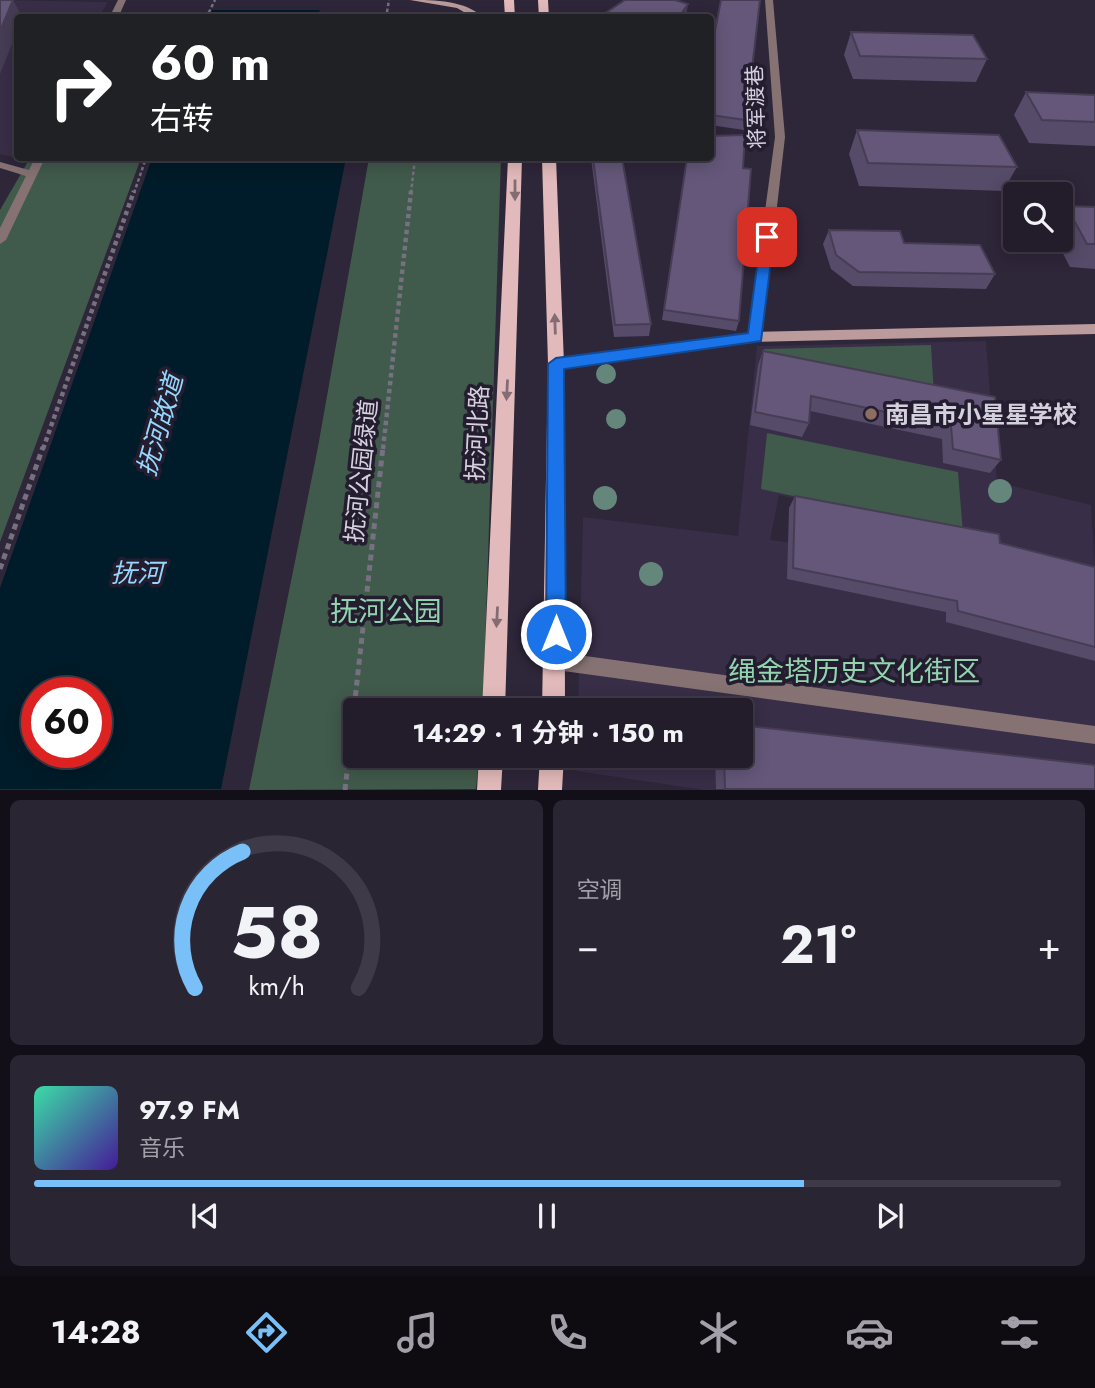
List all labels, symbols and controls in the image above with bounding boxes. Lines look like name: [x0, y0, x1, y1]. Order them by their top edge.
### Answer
text: 60 m: [150, 28, 270, 98]
icon: right: [35, 42, 126, 133]
street label: 将军渡巷: [740, 65, 772, 149]
text: 右转: [150, 96, 214, 142]
one-way arrow: [509, 180, 521, 202]
map controls: [1003, 182, 1073, 252]
button: search: [1003, 182, 1073, 252]
pin: [737, 207, 797, 267]
icon: arrive: [748, 218, 786, 256]
one-way arrow: [549, 313, 560, 335]
water label: 抚河故道: [127, 366, 194, 480]
one-way arrow: [502, 379, 513, 401]
street label: 抚河北路: [457, 384, 497, 482]
place label: 南昌市小星星学校: [885, 397, 1077, 432]
street label: 抚河公园绿道: [336, 398, 386, 544]
marker: 南昌市小星星学校: [863, 406, 879, 422]
water label: 抚河: [111, 554, 168, 592]
park label: 抚河公园: [330, 591, 442, 632]
position arrow: [519, 597, 593, 671]
one-way arrow: [491, 606, 502, 628]
park label: 绳金塔历史文化街区: [728, 651, 980, 692]
speed limit sign: 60: [21, 677, 112, 768]
text: 14:29 · 1 分钟 · 150 m: [412, 714, 684, 752]
text: 空调: [577, 873, 623, 907]
text: 58: [230, 881, 323, 986]
text: 21°: [780, 907, 856, 983]
text: −: [577, 918, 599, 973]
text: +: [1038, 918, 1061, 973]
text: km/h: [248, 968, 305, 1004]
text: 97.9 FM: [139, 1091, 240, 1129]
text: 音乐: [139, 1131, 185, 1165]
icon: previous: [186, 1197, 224, 1235]
icon: pause: [528, 1197, 566, 1235]
icon: next: [871, 1197, 909, 1235]
icon: directions: [242, 1308, 291, 1357]
icon: music: [393, 1308, 442, 1357]
icon: phone: [543, 1308, 592, 1357]
icon: climate: [694, 1308, 743, 1357]
icon: car: [845, 1308, 894, 1357]
icon: filters: [995, 1308, 1044, 1357]
text: 14:28: [51, 1309, 141, 1355]

